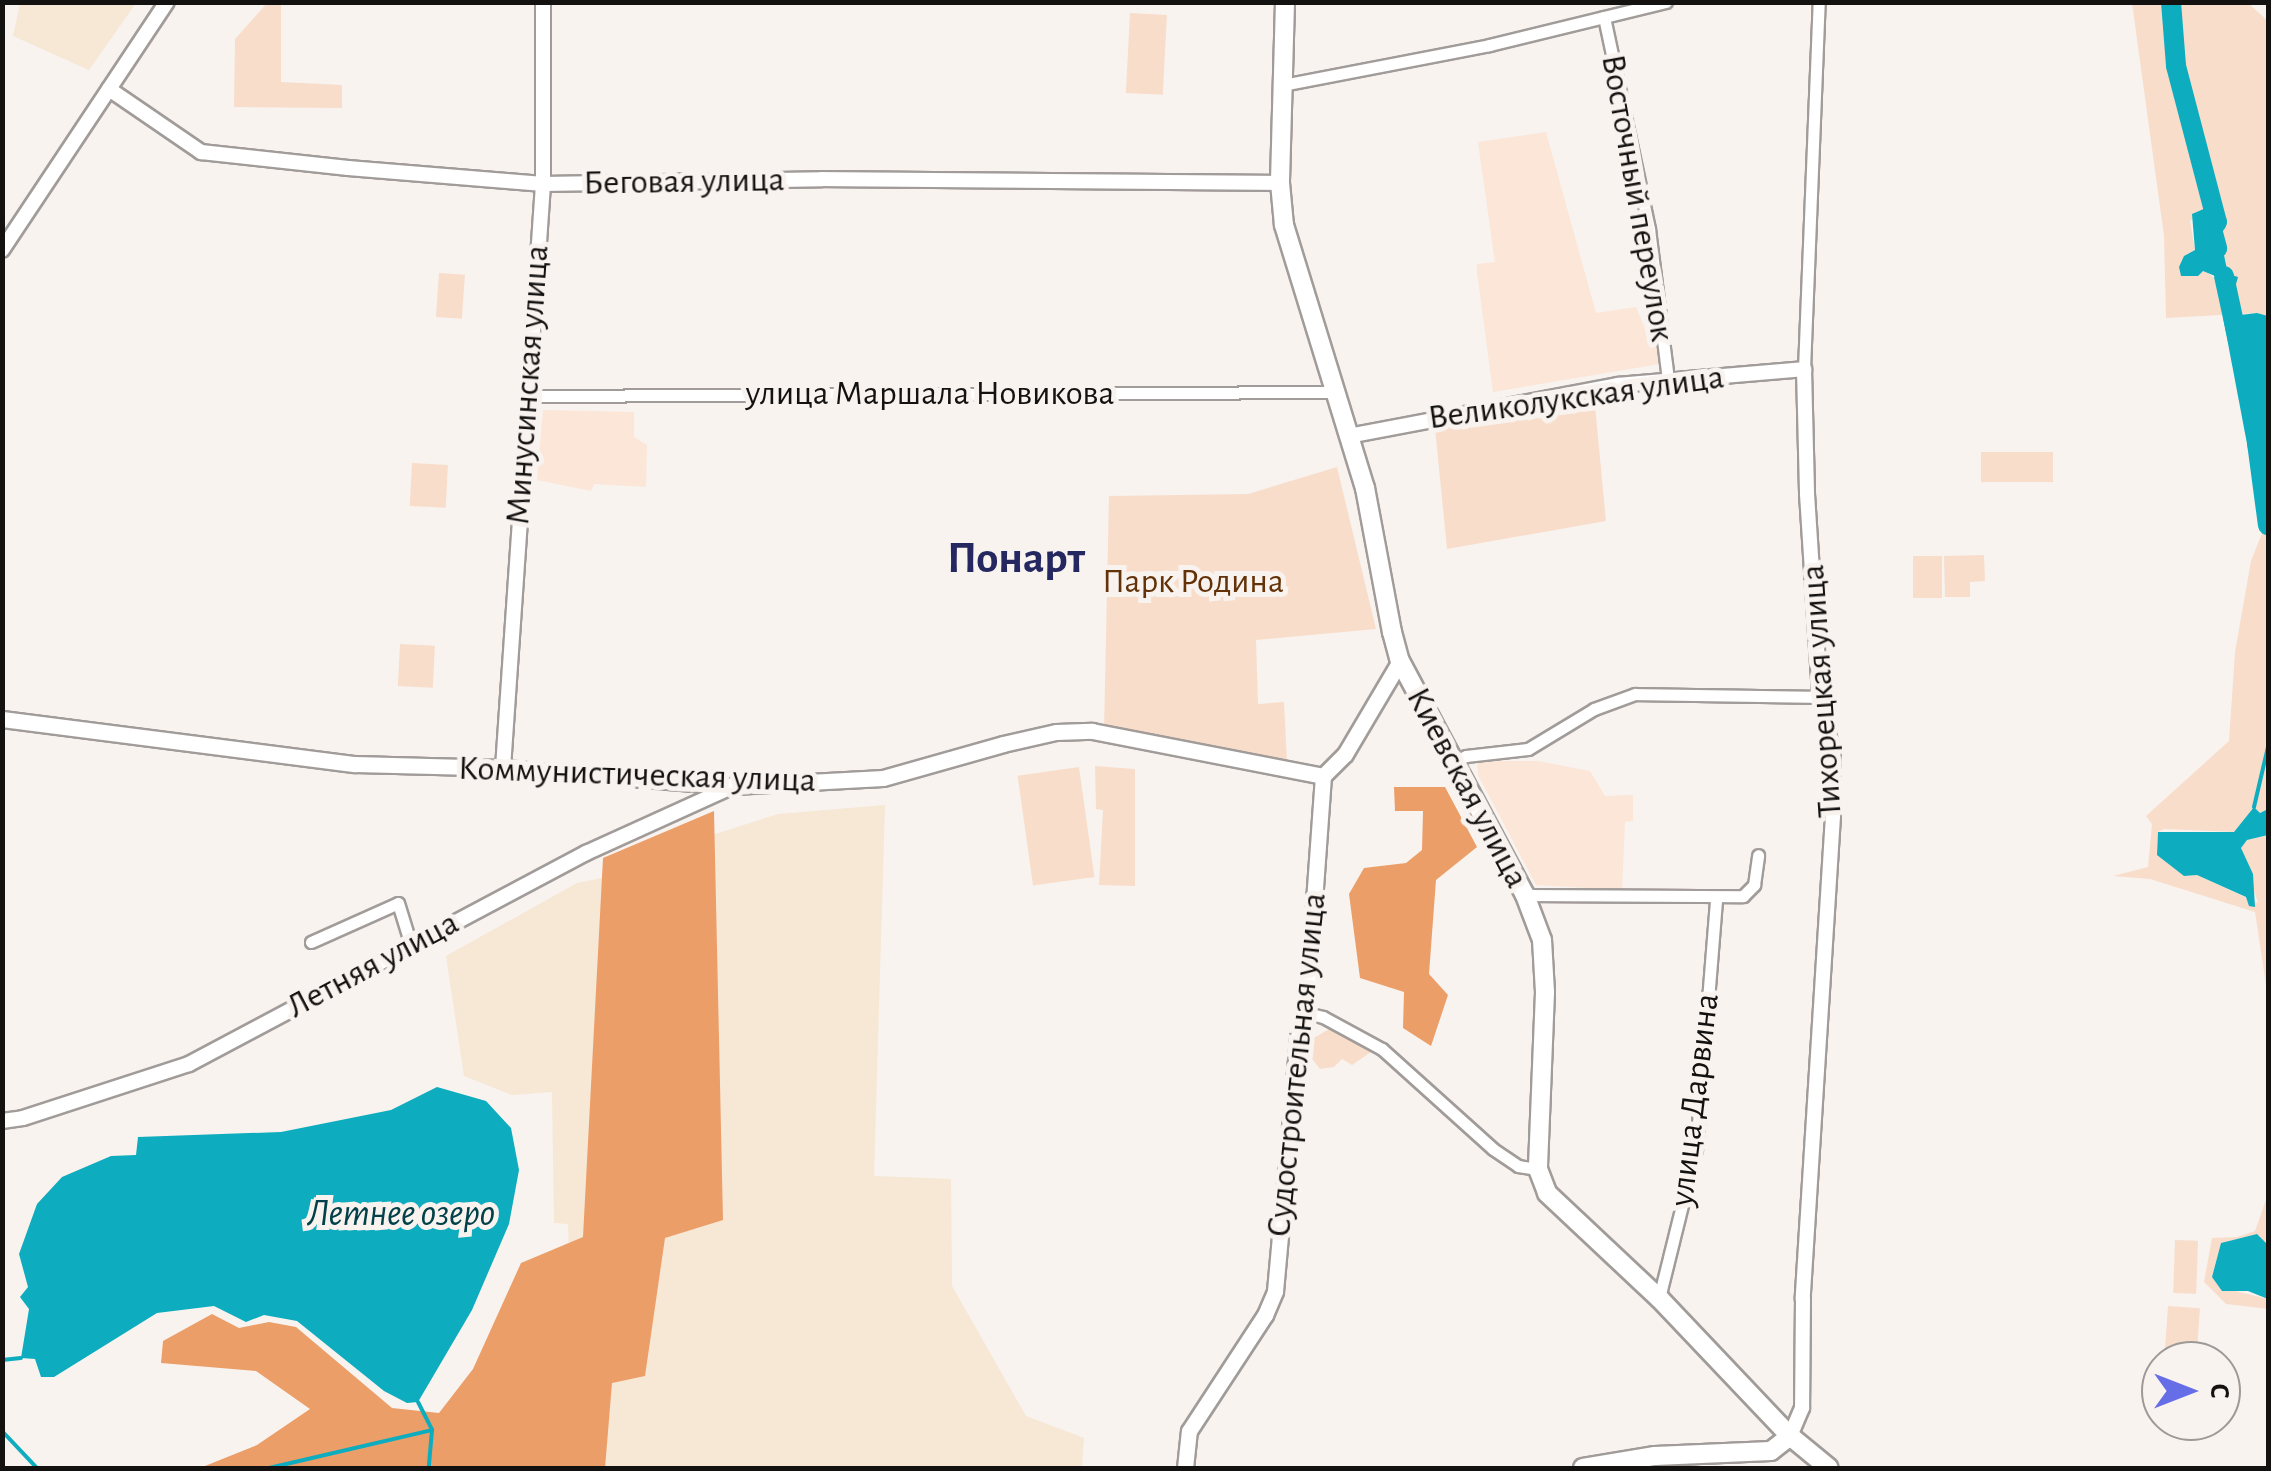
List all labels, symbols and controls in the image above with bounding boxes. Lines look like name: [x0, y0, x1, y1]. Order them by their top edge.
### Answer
street label: Восточный переулок: [1591, 51, 1683, 345]
street label: Беговая улица: [583, 159, 785, 205]
street label: Минусинская улица: [497, 244, 559, 526]
street label: Великолукская улица: [1425, 356, 1727, 440]
street label: улица Маршала Новикова: [746, 373, 1114, 415]
district label: Понарт: [947, 532, 1085, 586]
park label: Парк Родина: [1102, 561, 1284, 603]
street label: Тихорецкая улица: [1792, 563, 1852, 819]
street label: Киевская улица: [1397, 681, 1537, 895]
street label: Коммунистическая улица: [457, 748, 817, 802]
street label: Судостроительная улица: [1258, 891, 1336, 1239]
street label: Летняя улица: [280, 902, 466, 1028]
street label: улица Дарвина: [1661, 991, 1729, 1209]
water label: Летнее озеро: [307, 1192, 495, 1238]
north arrow: [2141, 1341, 2241, 1441]
text: С: [2205, 1383, 2233, 1399]

